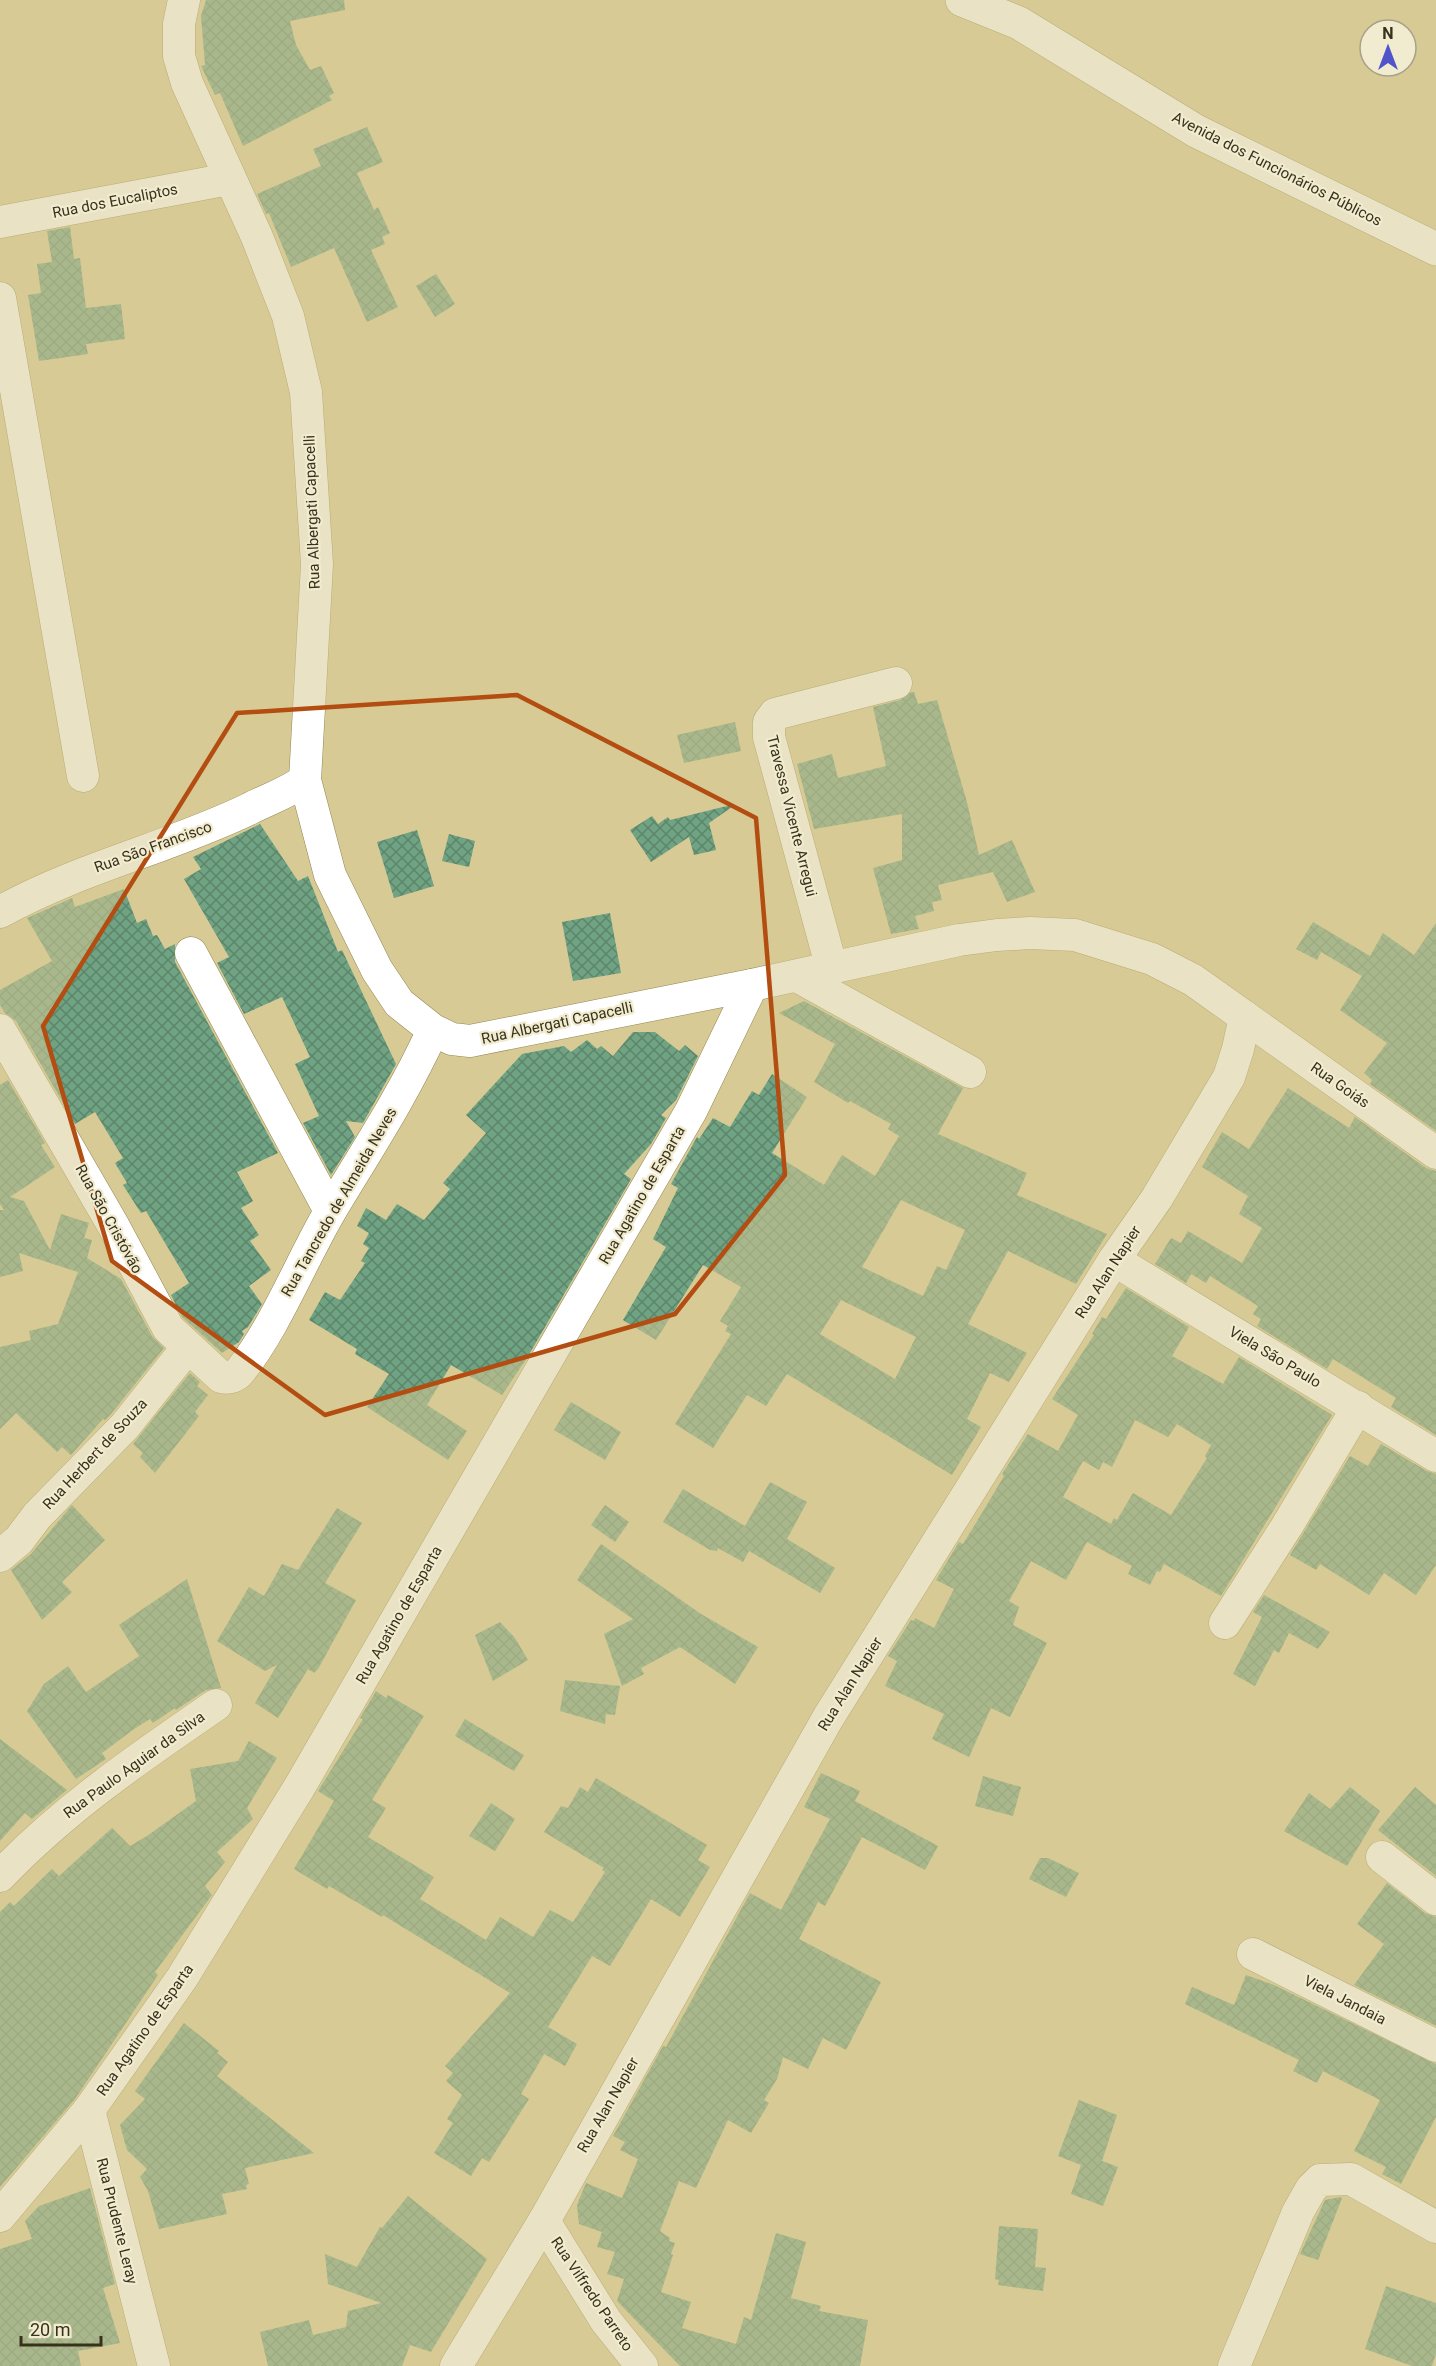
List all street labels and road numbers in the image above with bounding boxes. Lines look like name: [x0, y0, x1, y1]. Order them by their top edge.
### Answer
street label: Avenida dos Funcionários Públicos: [1169, 108, 1385, 230]
street label: Rua dos Eucaliptos: [51, 180, 179, 222]
street label: Rua Albergati Capacelli: [300, 435, 324, 589]
street label: Travessa Vicente Arregui: [763, 733, 821, 899]
street label: Rua São Francisco: [92, 817, 214, 877]
street label: Rua Albergati Capacelli: [480, 998, 634, 1048]
street label: Rua Goiás: [1307, 1058, 1373, 1112]
street label: Rua Tancredo de Almeida Neves: [277, 1104, 401, 1300]
street label: Rua Agatino de Esparta: [595, 1123, 689, 1267]
street label: Rua São Cristóvão: [72, 1161, 146, 1277]
street label: Rua Alan Napier: [1071, 1222, 1145, 1322]
street label: Viela São Paulo: [1226, 1322, 1324, 1392]
street label: Rua Herbert de Souza: [39, 1395, 151, 1513]
street label: Rua Agatino de Esparta: [352, 1543, 446, 1687]
street label: Rua Alan Napier: [814, 1634, 886, 1734]
street label: Rua Paulo Aguiar da Silva: [60, 1708, 208, 1822]
street label: Rua Agatino de Esparta: [93, 1961, 197, 2099]
street label: Viela Jandaia: [1301, 1972, 1389, 2028]
street label: Rua Alan Napier: [573, 2054, 643, 2156]
street label: Rua Prudente Leray: [93, 2156, 141, 2286]
street label: Rua Vilfredo Parreto: [547, 2233, 637, 2355]

